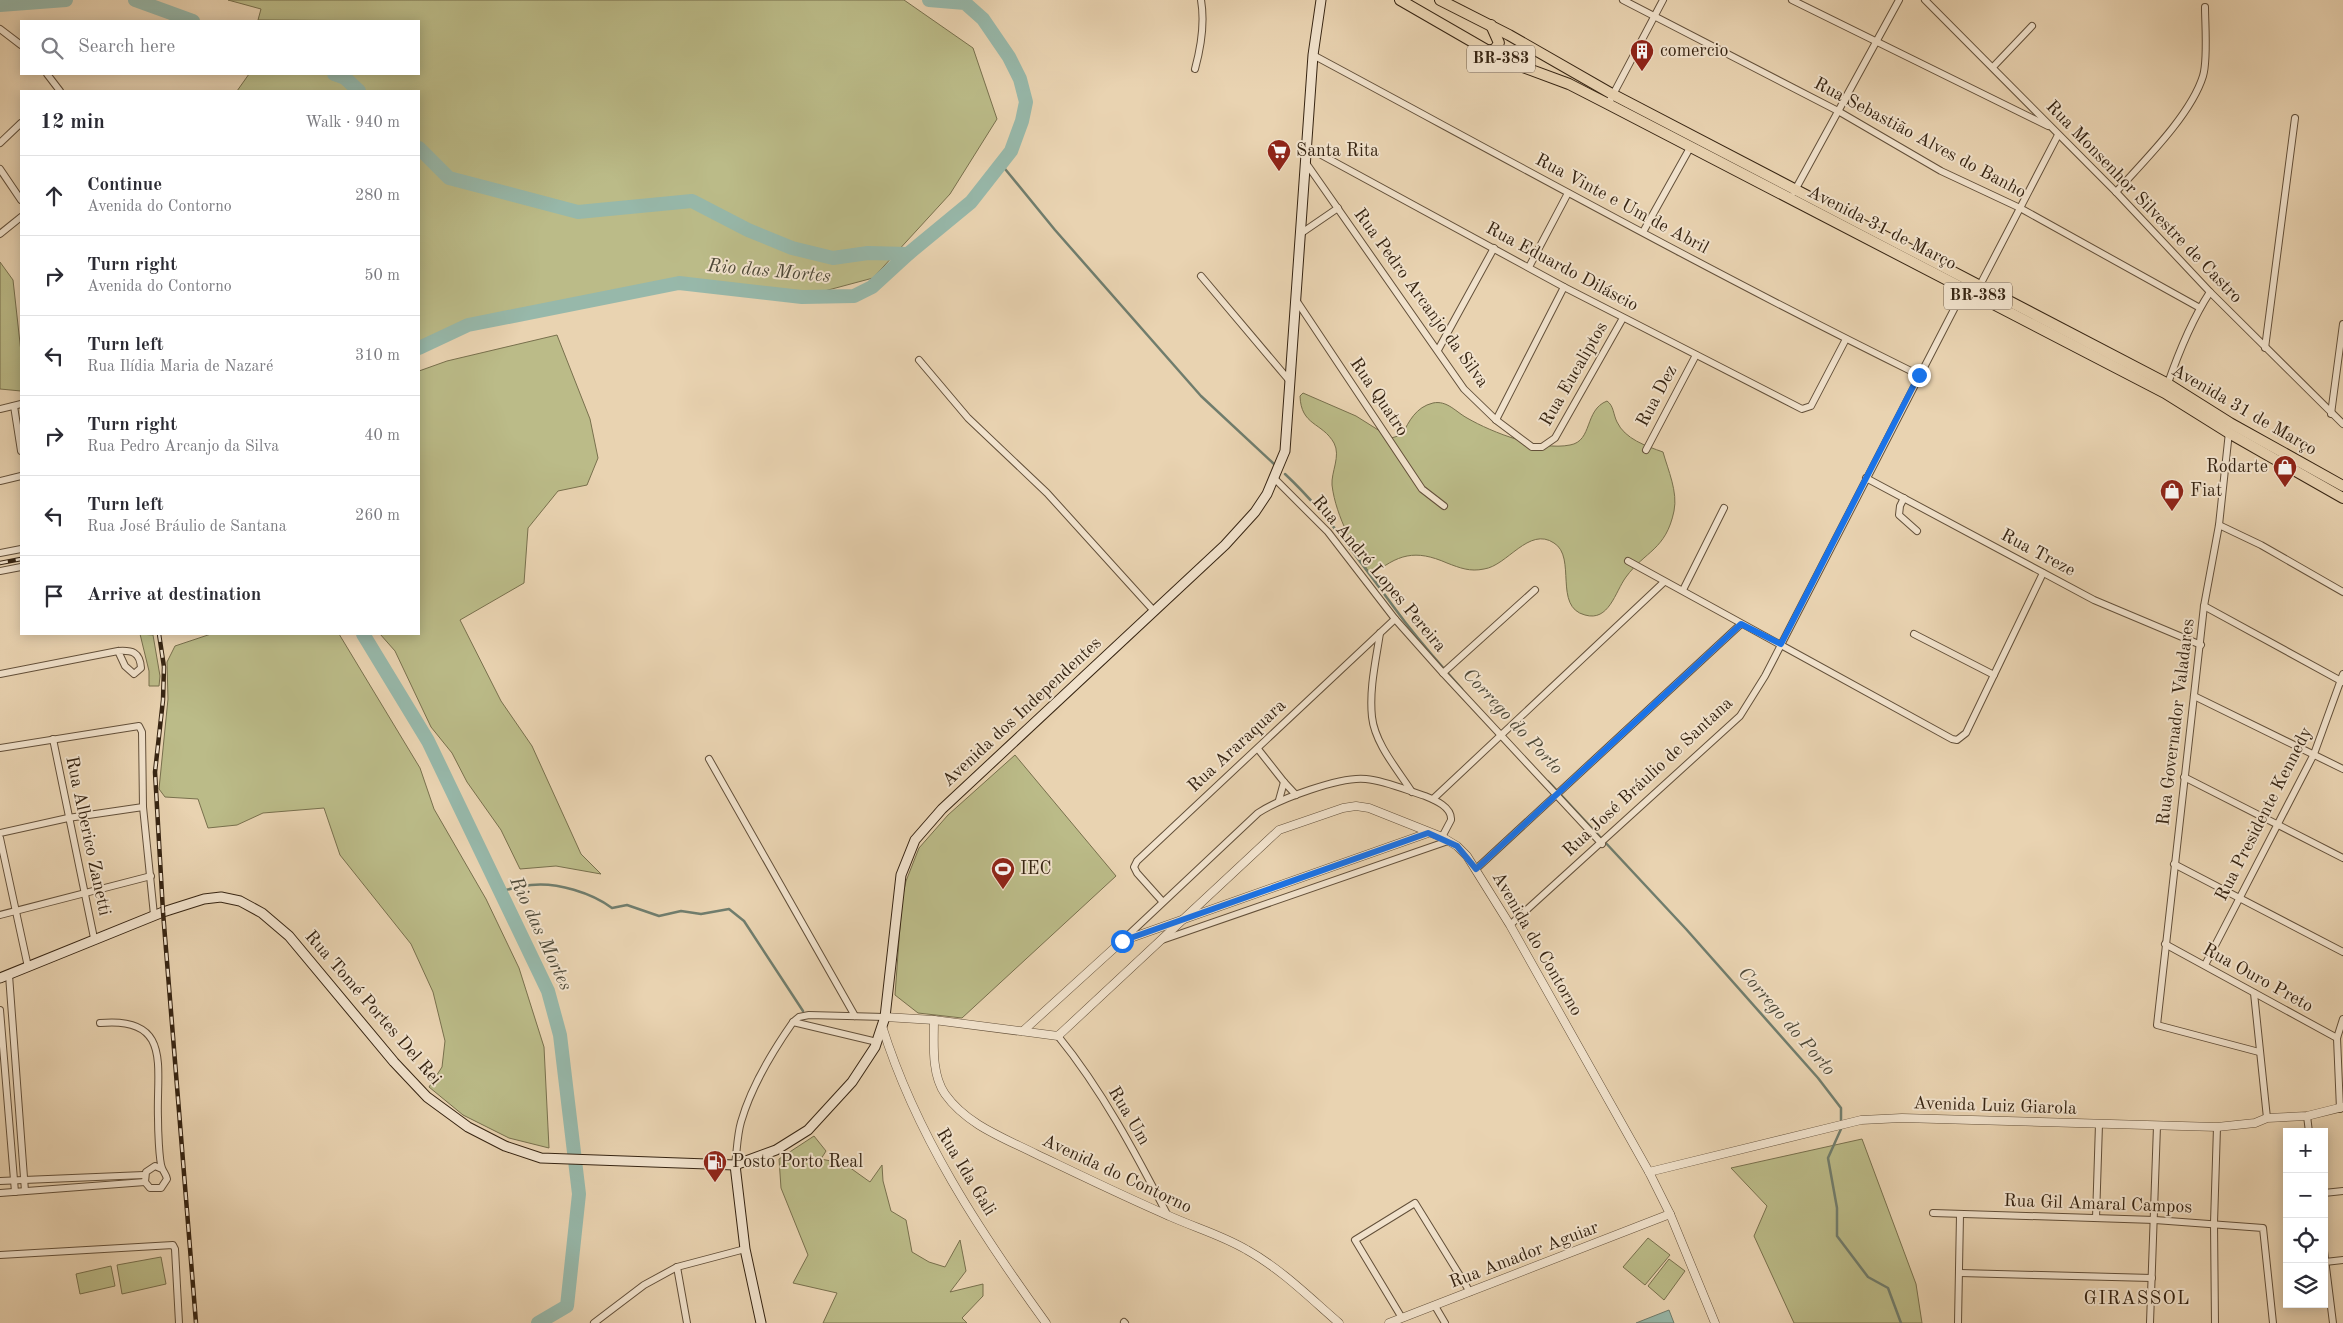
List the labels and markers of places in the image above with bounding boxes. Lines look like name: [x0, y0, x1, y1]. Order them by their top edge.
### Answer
building icon: comercio: [1629, 38, 1655, 72]
place label: comercio: [1660, 42, 1728, 60]
supermarket icon: Santa Rita: [1266, 138, 1292, 172]
place label: Santa Rita: [1296, 142, 1379, 160]
shop icon: Rodarte: [2272, 454, 2298, 488]
place label: Rodarte: [2206, 458, 2268, 476]
shop icon: Fiat: [2159, 478, 2185, 512]
place label: Fiat: [2190, 482, 2222, 500]
sports icon: IEC: [990, 856, 1016, 890]
place label: IEC: [1020, 860, 1052, 878]
fuel station icon: Posto Porto Real: [702, 1149, 728, 1183]
place label: Posto Porto Real: [732, 1153, 863, 1171]

